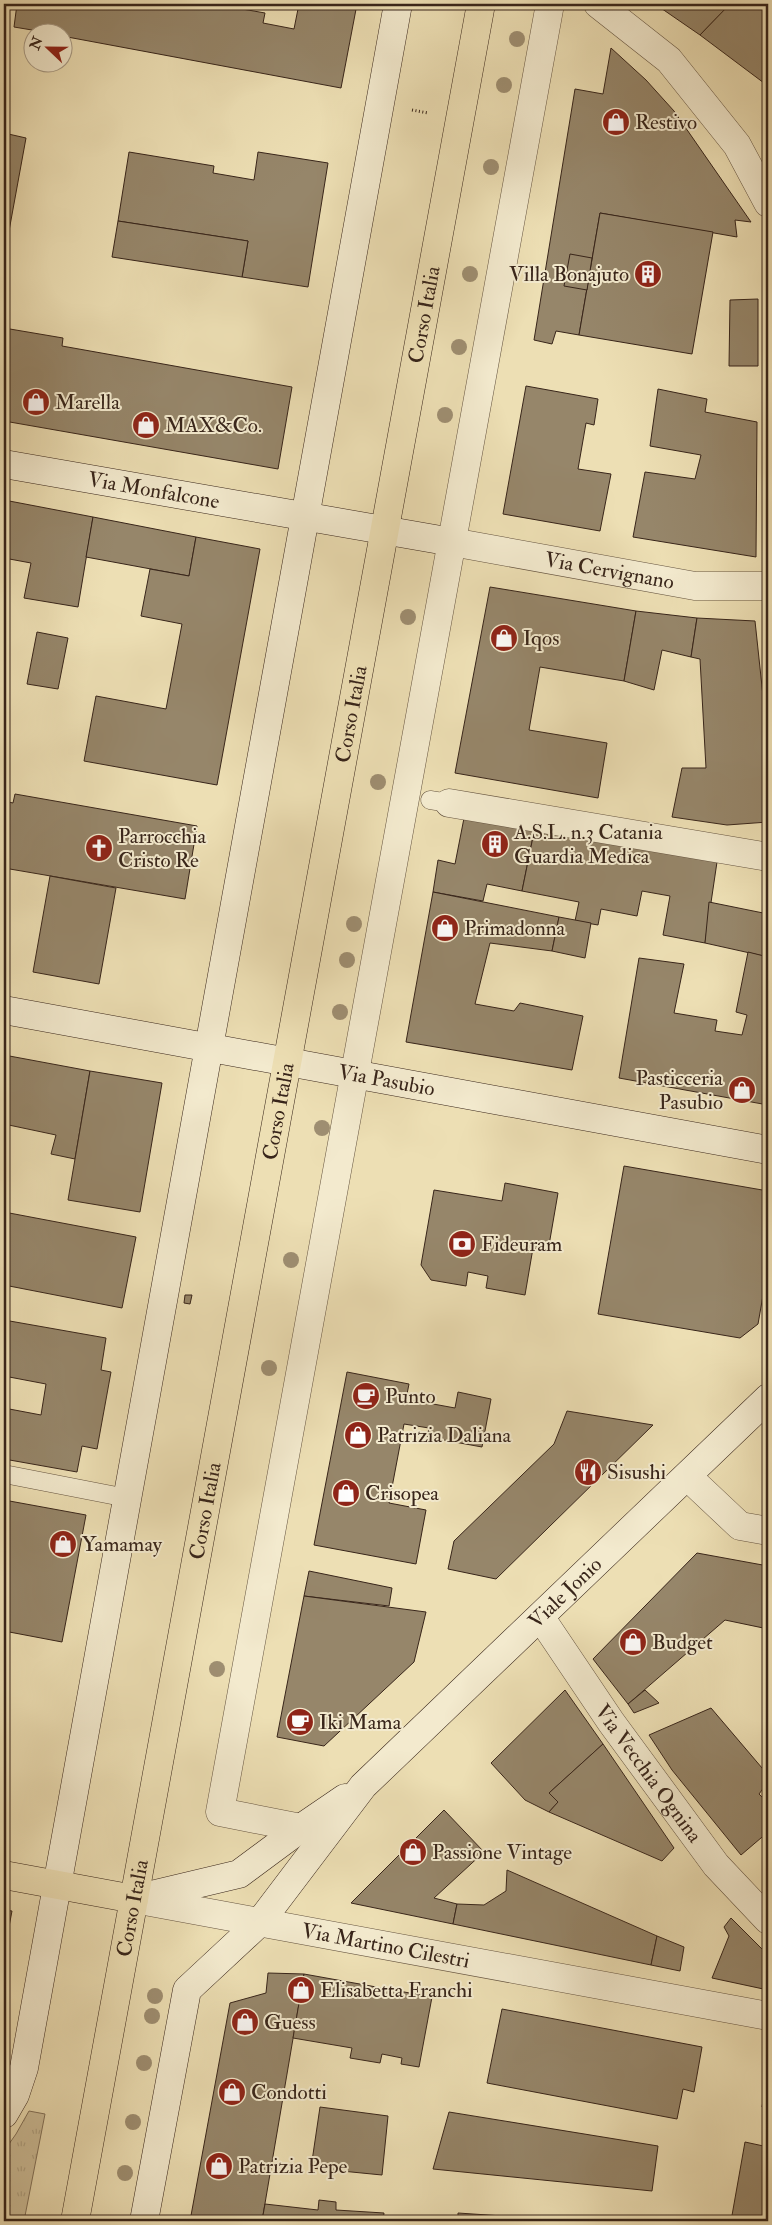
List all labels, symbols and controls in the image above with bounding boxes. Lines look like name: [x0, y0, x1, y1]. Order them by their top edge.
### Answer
north arrow: [22, 22, 72, 72]
text: N: [26, 34, 47, 53]
shop icon: Restivo: [601, 107, 631, 137]
place label: Restivo: [635, 109, 697, 136]
building icon: Villa Bonajuto: [633, 259, 663, 289]
place label: Villa Bonajuto: [509, 261, 629, 288]
street label: Corso Italia: [402, 264, 446, 366]
shop icon: Marella: [21, 387, 51, 417]
place label: Marella: [55, 389, 120, 416]
shop icon: MAX&Co.: [131, 410, 161, 440]
place label: MAX&Co.: [165, 412, 262, 439]
street label: Via Monfalcone: [86, 465, 222, 515]
street label: Via Cervignano: [543, 546, 676, 595]
shop icon: Iqos: [489, 623, 519, 653]
place label: Iqos: [523, 625, 559, 652]
street label: Corso Italia: [329, 663, 373, 765]
place label: A.S.L. n.3 Catania Guardia Medica: [513, 819, 663, 870]
place label: Parrocchia Cristo Re: [118, 823, 207, 874]
building icon: A.S.L. n.3 Catania Guardia Medica: [480, 829, 510, 859]
church icon: Parrocchia Cristo Re: [84, 833, 114, 863]
shop icon: Primadonna: [430, 913, 460, 943]
place label: Primadonna: [464, 915, 566, 942]
street label: Via Pasubio: [336, 1058, 437, 1102]
street label: Corso Italia: [256, 1060, 300, 1162]
place label: Pasticceria Pasubio: [635, 1065, 723, 1116]
shop icon: Pasticceria Pasubio: [727, 1075, 757, 1105]
bank icon: Fideuram: [447, 1229, 477, 1259]
place label: Fideuram: [481, 1231, 562, 1258]
cafe icon: Punto: [351, 1381, 381, 1411]
place label: Punto: [385, 1383, 436, 1410]
shop icon: Patrizia Daliana: [343, 1420, 373, 1450]
place label: Patrizia Daliana: [377, 1422, 512, 1449]
restaurant icon: Sisushi: [573, 1457, 603, 1487]
place label: Sisushi: [607, 1459, 666, 1486]
street label: Corso Italia: [183, 1460, 227, 1562]
shop icon: Crisopea: [331, 1478, 361, 1508]
place label: Crisopea: [365, 1480, 439, 1507]
shop icon: Yamamay: [48, 1529, 78, 1559]
place label: Yamamay: [82, 1531, 163, 1558]
street label: Viale Jonio: [522, 1551, 608, 1634]
shop icon: Budget: [618, 1627, 648, 1657]
place label: Budget: [652, 1629, 713, 1656]
street label: Via Vecchia Ognina: [589, 1699, 709, 1848]
cafe icon: Iki Mama: [285, 1707, 315, 1737]
place label: Iki Mama: [319, 1709, 402, 1736]
shop icon: Passione Vintage: [398, 1837, 428, 1867]
place label: Passione Vintage: [432, 1839, 572, 1866]
street label: Corso Italia: [110, 1857, 154, 1959]
street label: Via Martino Cilestri: [300, 1917, 472, 1974]
shop icon: Elisabetta Franchi: [286, 1975, 316, 2005]
place label: Elisabetta Franchi: [320, 1977, 473, 2004]
shop icon: Guess: [230, 2007, 260, 2037]
place label: Guess: [264, 2009, 316, 2036]
shop icon: Condotti: [217, 2077, 247, 2107]
place label: Condotti: [251, 2079, 327, 2106]
shop icon: Patrizia Pepe: [204, 2151, 234, 2181]
place label: Patrizia Pepe: [238, 2153, 348, 2180]

